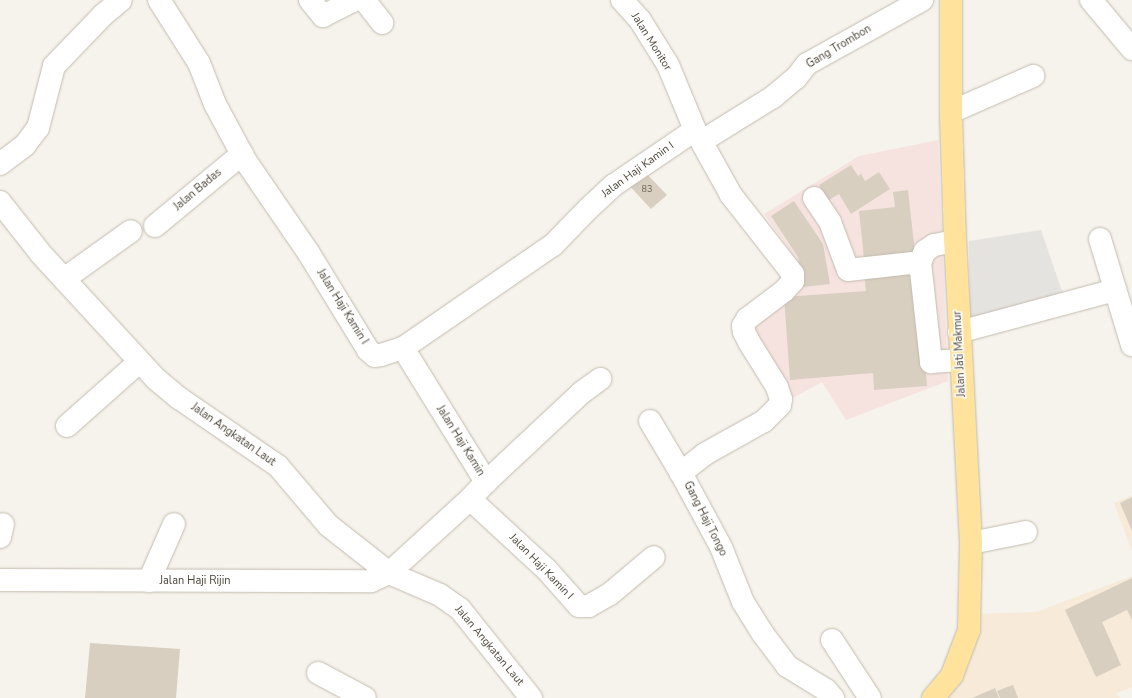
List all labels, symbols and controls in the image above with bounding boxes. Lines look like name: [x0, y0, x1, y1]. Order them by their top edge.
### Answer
street label: Jalan Monitor: [628, 11, 674, 73]
street label: Gang Trombon: [804, 22, 874, 72]
street label: Jalan Haji Kamin I: [599, 139, 677, 201]
street label: Jalan Badas: [171, 166, 225, 214]
house number: 83: [642, 184, 652, 194]
street label: Jalan Haji Kamin I: [314, 267, 370, 347]
street label: Jalan Jati Makmur: [951, 310, 969, 398]
street label: Jalan Angkatan Laut: [188, 401, 278, 469]
street label: Jalan Haji Kamin: [433, 403, 487, 479]
street label: Gang Haji Tongo: [680, 479, 730, 559]
street label: Jalan Haji Kamin I: [506, 531, 576, 603]
street label: Jalan Haji Rijin: [159, 574, 231, 588]
street label: Jalan Angkatan Laut: [452, 603, 526, 689]

